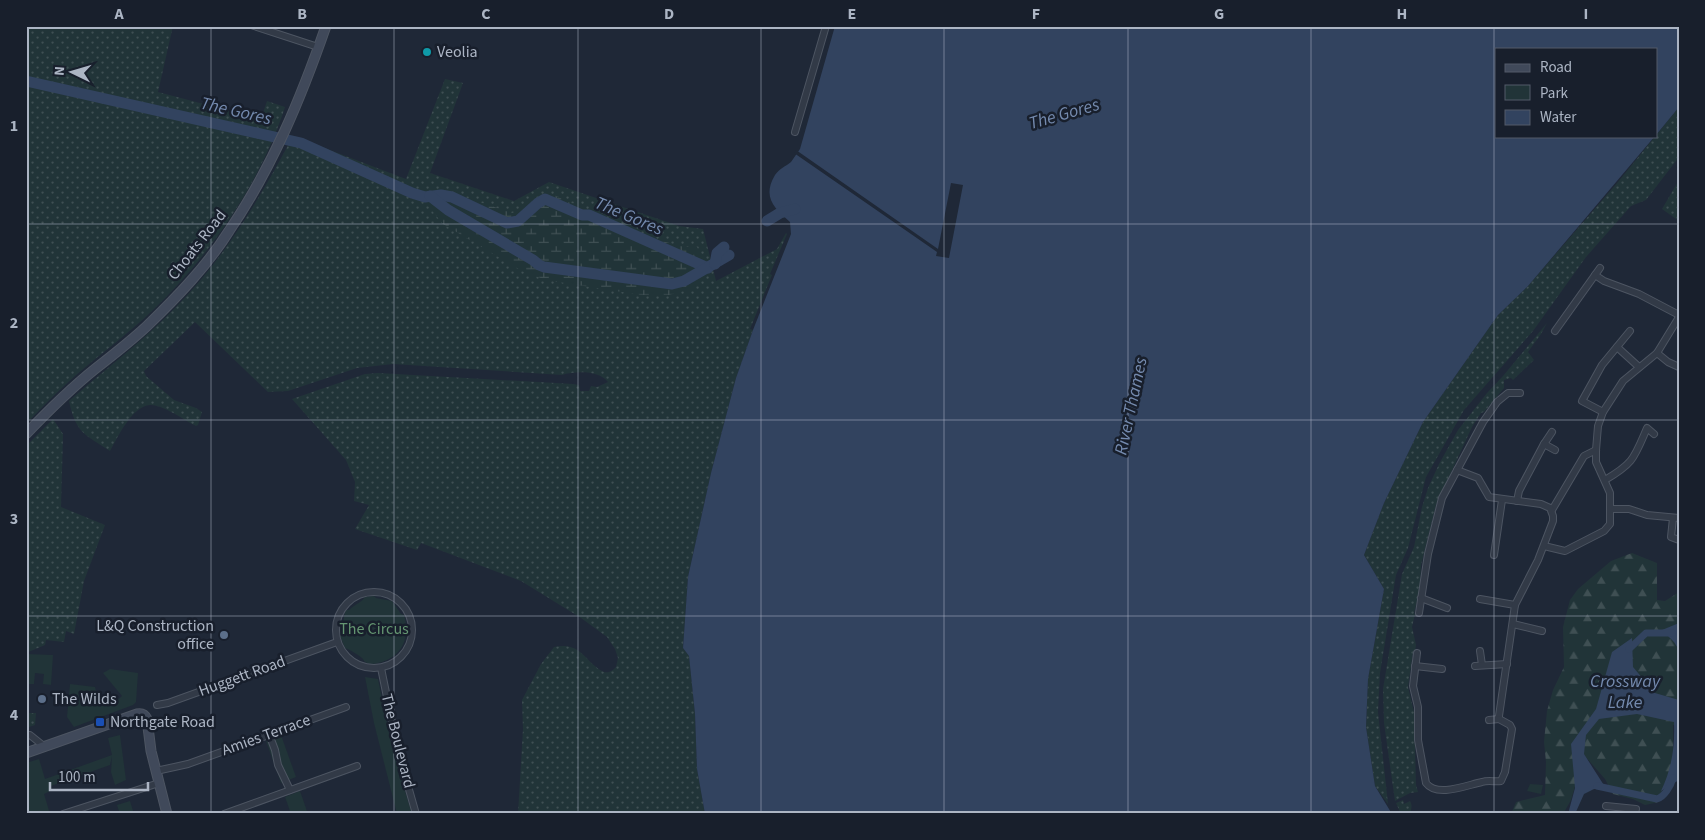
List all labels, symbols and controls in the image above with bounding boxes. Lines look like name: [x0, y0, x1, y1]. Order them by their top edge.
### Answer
text: A: [113, 3, 124, 25]
text: B: [297, 3, 307, 25]
text: C: [481, 3, 491, 25]
text: D: [664, 3, 674, 25]
text: E: [848, 3, 856, 25]
text: F: [1032, 3, 1040, 25]
text: G: [1214, 3, 1224, 25]
text: H: [1397, 3, 1407, 25]
text: I: [1584, 3, 1588, 25]
place label: Veolia: [437, 41, 478, 63]
marker: Veolia: [421, 46, 433, 58]
north arrow: [48, 48, 98, 98]
legend: [1495, 48, 1658, 138]
text: Road: [1540, 57, 1572, 78]
text: N: [50, 65, 70, 76]
text: Park: [1540, 83, 1569, 104]
water label: The Gores: [198, 91, 274, 131]
water label: The Gores: [1026, 92, 1102, 136]
text: Water: [1540, 107, 1577, 128]
text: 1: [10, 115, 18, 137]
water label: The Gores: [591, 190, 667, 242]
street label: Choats Road: [163, 205, 231, 285]
text: 2: [10, 312, 18, 334]
water label: River Thames: [1108, 355, 1154, 457]
text: 3: [10, 508, 18, 530]
place label: L&Q Construction office: [96, 615, 214, 655]
park label: The Circus: [339, 618, 409, 640]
marker: L&Q Construction office: [218, 629, 230, 641]
street label: Huggett Road: [196, 650, 288, 702]
water label: Crossway Lake: [1590, 669, 1661, 715]
place label: The Wilds: [52, 688, 117, 710]
street label: The Boulevard: [376, 691, 420, 791]
marker: The Wilds: [36, 693, 48, 705]
text: 4: [10, 704, 19, 726]
street label: Amies Terrace: [219, 709, 313, 761]
place label: Northgate Road: [110, 711, 215, 733]
marker: Northgate Road: [94, 716, 106, 728]
scale bar: [50, 760, 148, 792]
text: 100 m: [58, 767, 96, 788]

